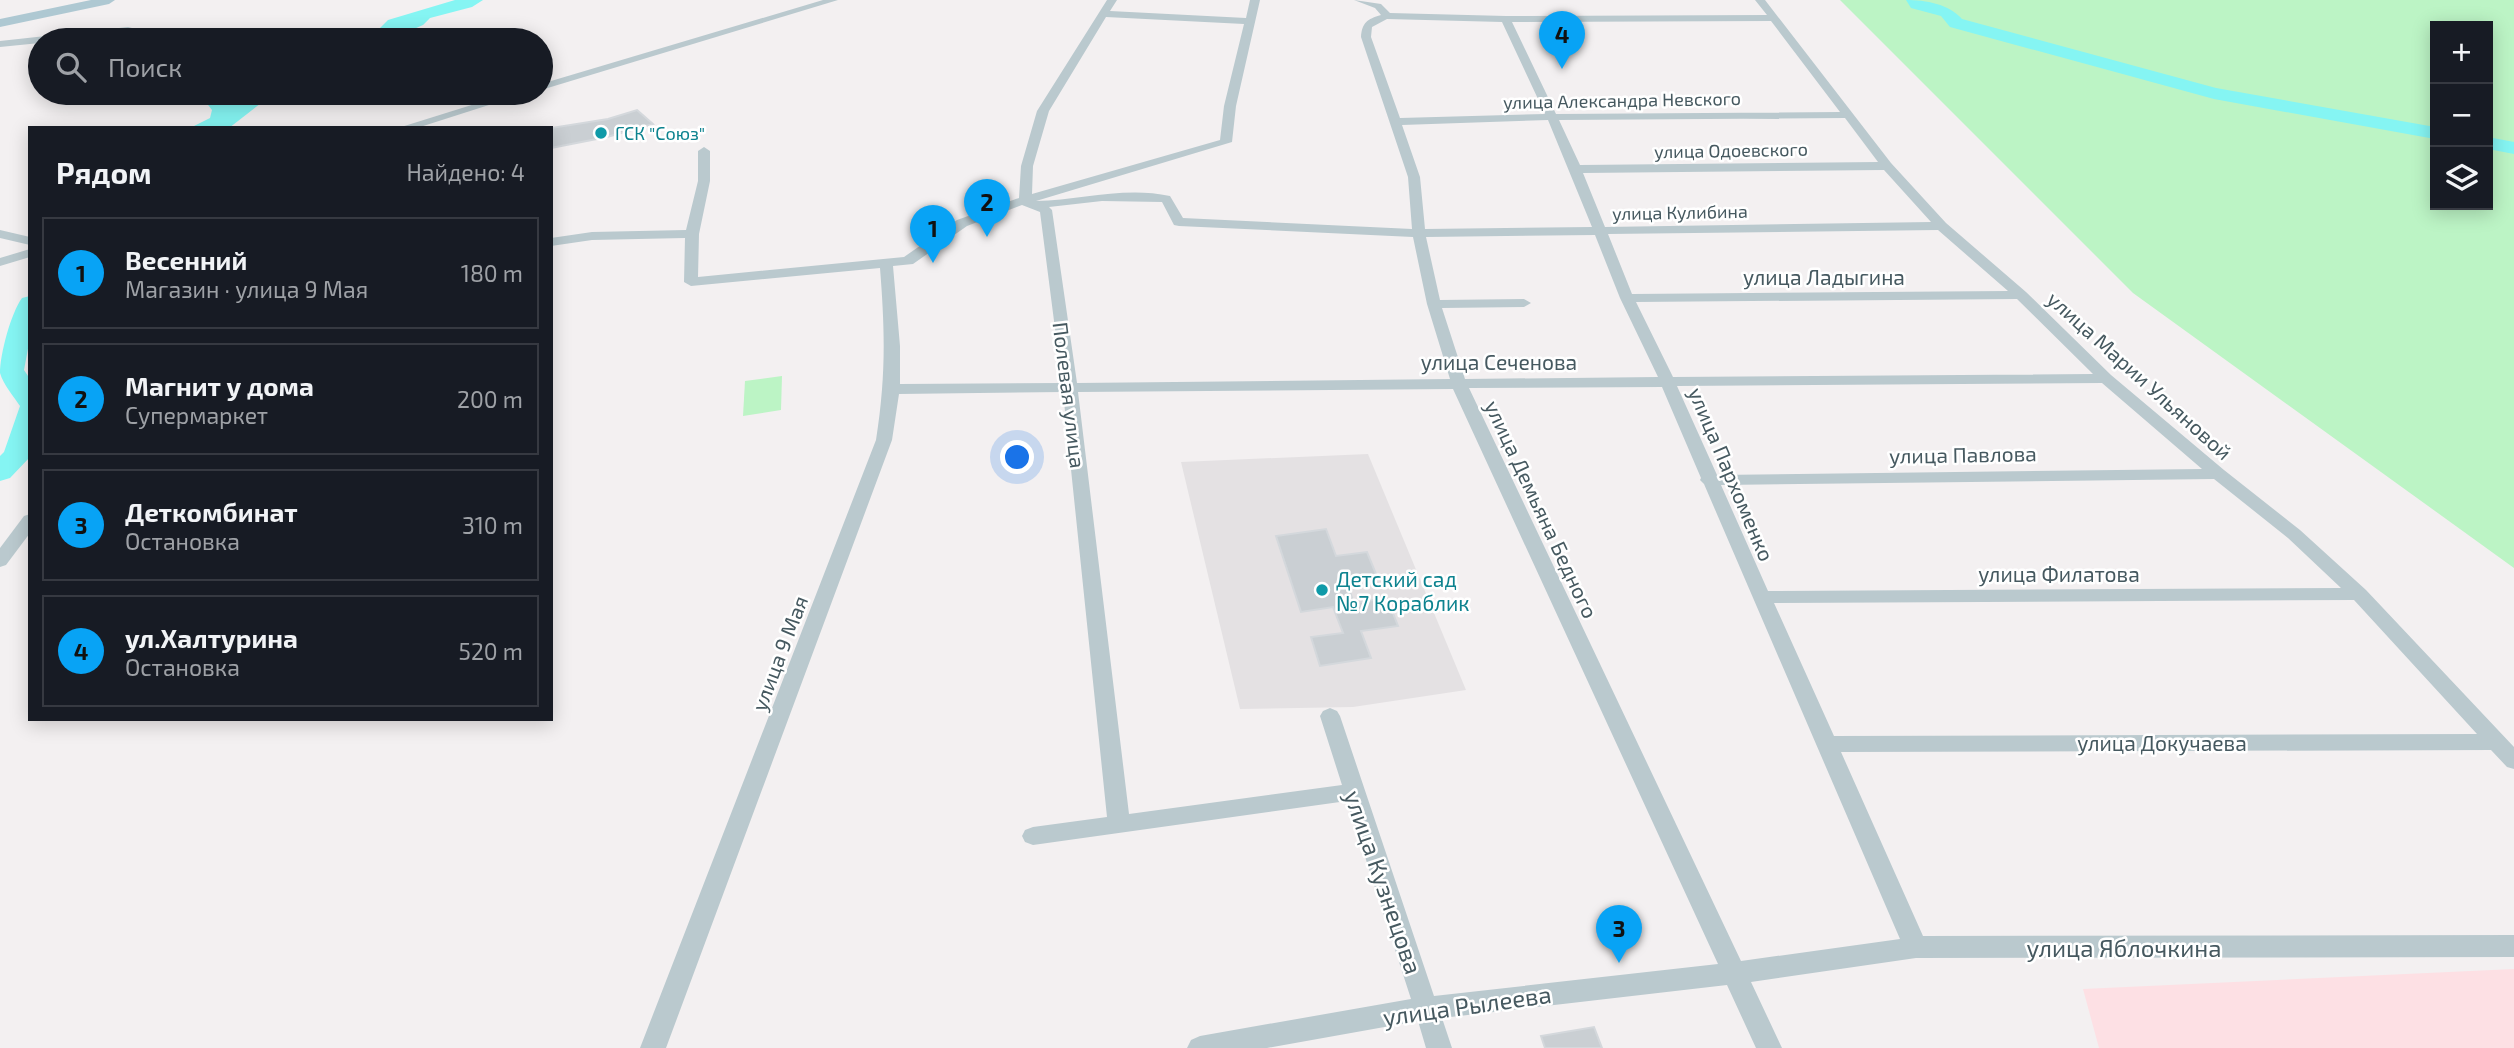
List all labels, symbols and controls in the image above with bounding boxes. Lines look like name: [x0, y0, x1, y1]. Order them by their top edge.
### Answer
pin: 4: [1539, 11, 1585, 69]
map controls: [2430, 21, 2493, 210]
button: +: [2430, 21, 2493, 84]
search box: [28, 28, 553, 105]
icon: search: [52, 48, 90, 86]
text: Поиск: [108, 51, 182, 82]
button: −: [2430, 84, 2493, 147]
street label: улица Александра Невского: [1503, 87, 1741, 113]
place label: ГСК "Союз": [615, 122, 705, 144]
marker: ГСК "Союз": [593, 125, 609, 141]
street label: улица Одоевского: [1654, 138, 1808, 162]
button: layers: [2430, 147, 2493, 210]
text: Рядом: [56, 154, 152, 190]
text: Найдено: 4: [406, 158, 525, 186]
pin: 2: [964, 179, 1010, 237]
street label: улица Кулибина: [1612, 200, 1748, 224]
pin: 1: [910, 205, 956, 263]
text: Весенний: [125, 244, 247, 275]
text: 1: [76, 259, 86, 287]
text: 180 m: [461, 259, 523, 287]
street label: улица Ладыгина: [1743, 264, 1905, 290]
text: Магазин · улица 9 Мая: [125, 275, 368, 303]
street label: улица Марии Ульяновой: [2042, 286, 2237, 465]
street label: Полевая улица: [1048, 321, 1091, 470]
street label: улица Сеченова: [1421, 349, 1577, 375]
text: Магнит у дома: [125, 370, 314, 401]
street label: улица Пархоменко: [1683, 383, 1780, 565]
text: 2: [74, 385, 88, 413]
text: 200 m: [457, 385, 523, 413]
street label: улица Демьяна Бедного: [1480, 396, 1604, 622]
text: Супермаркет: [125, 401, 268, 429]
your location: [1000, 440, 1034, 474]
street label: улица Павлова: [1889, 440, 2037, 469]
text: Деткомбинат: [125, 496, 298, 527]
text: 3: [74, 511, 88, 539]
text: 310 m: [462, 511, 523, 539]
text: Остановка: [125, 527, 240, 555]
street label: улица Филатова: [1978, 561, 2140, 587]
place label: Детский сад №7 Кораблик: [1336, 566, 1470, 615]
marker: Детский сад №7 Кораблик: [1314, 582, 1330, 598]
street label: улица 9 Мая: [746, 592, 813, 715]
text: ул.Халтурина: [125, 622, 298, 653]
text: 4: [74, 637, 88, 665]
text: 520 m: [459, 637, 523, 665]
text: Остановка: [125, 653, 240, 681]
street label: улица Докучаева: [2077, 730, 2247, 756]
street label: улица Кузнецова: [1338, 786, 1429, 978]
pin: 3: [1596, 905, 1642, 963]
street label: улица Яблочкина: [2027, 933, 2222, 963]
street label: улица Рылеева: [1381, 979, 1553, 1032]

